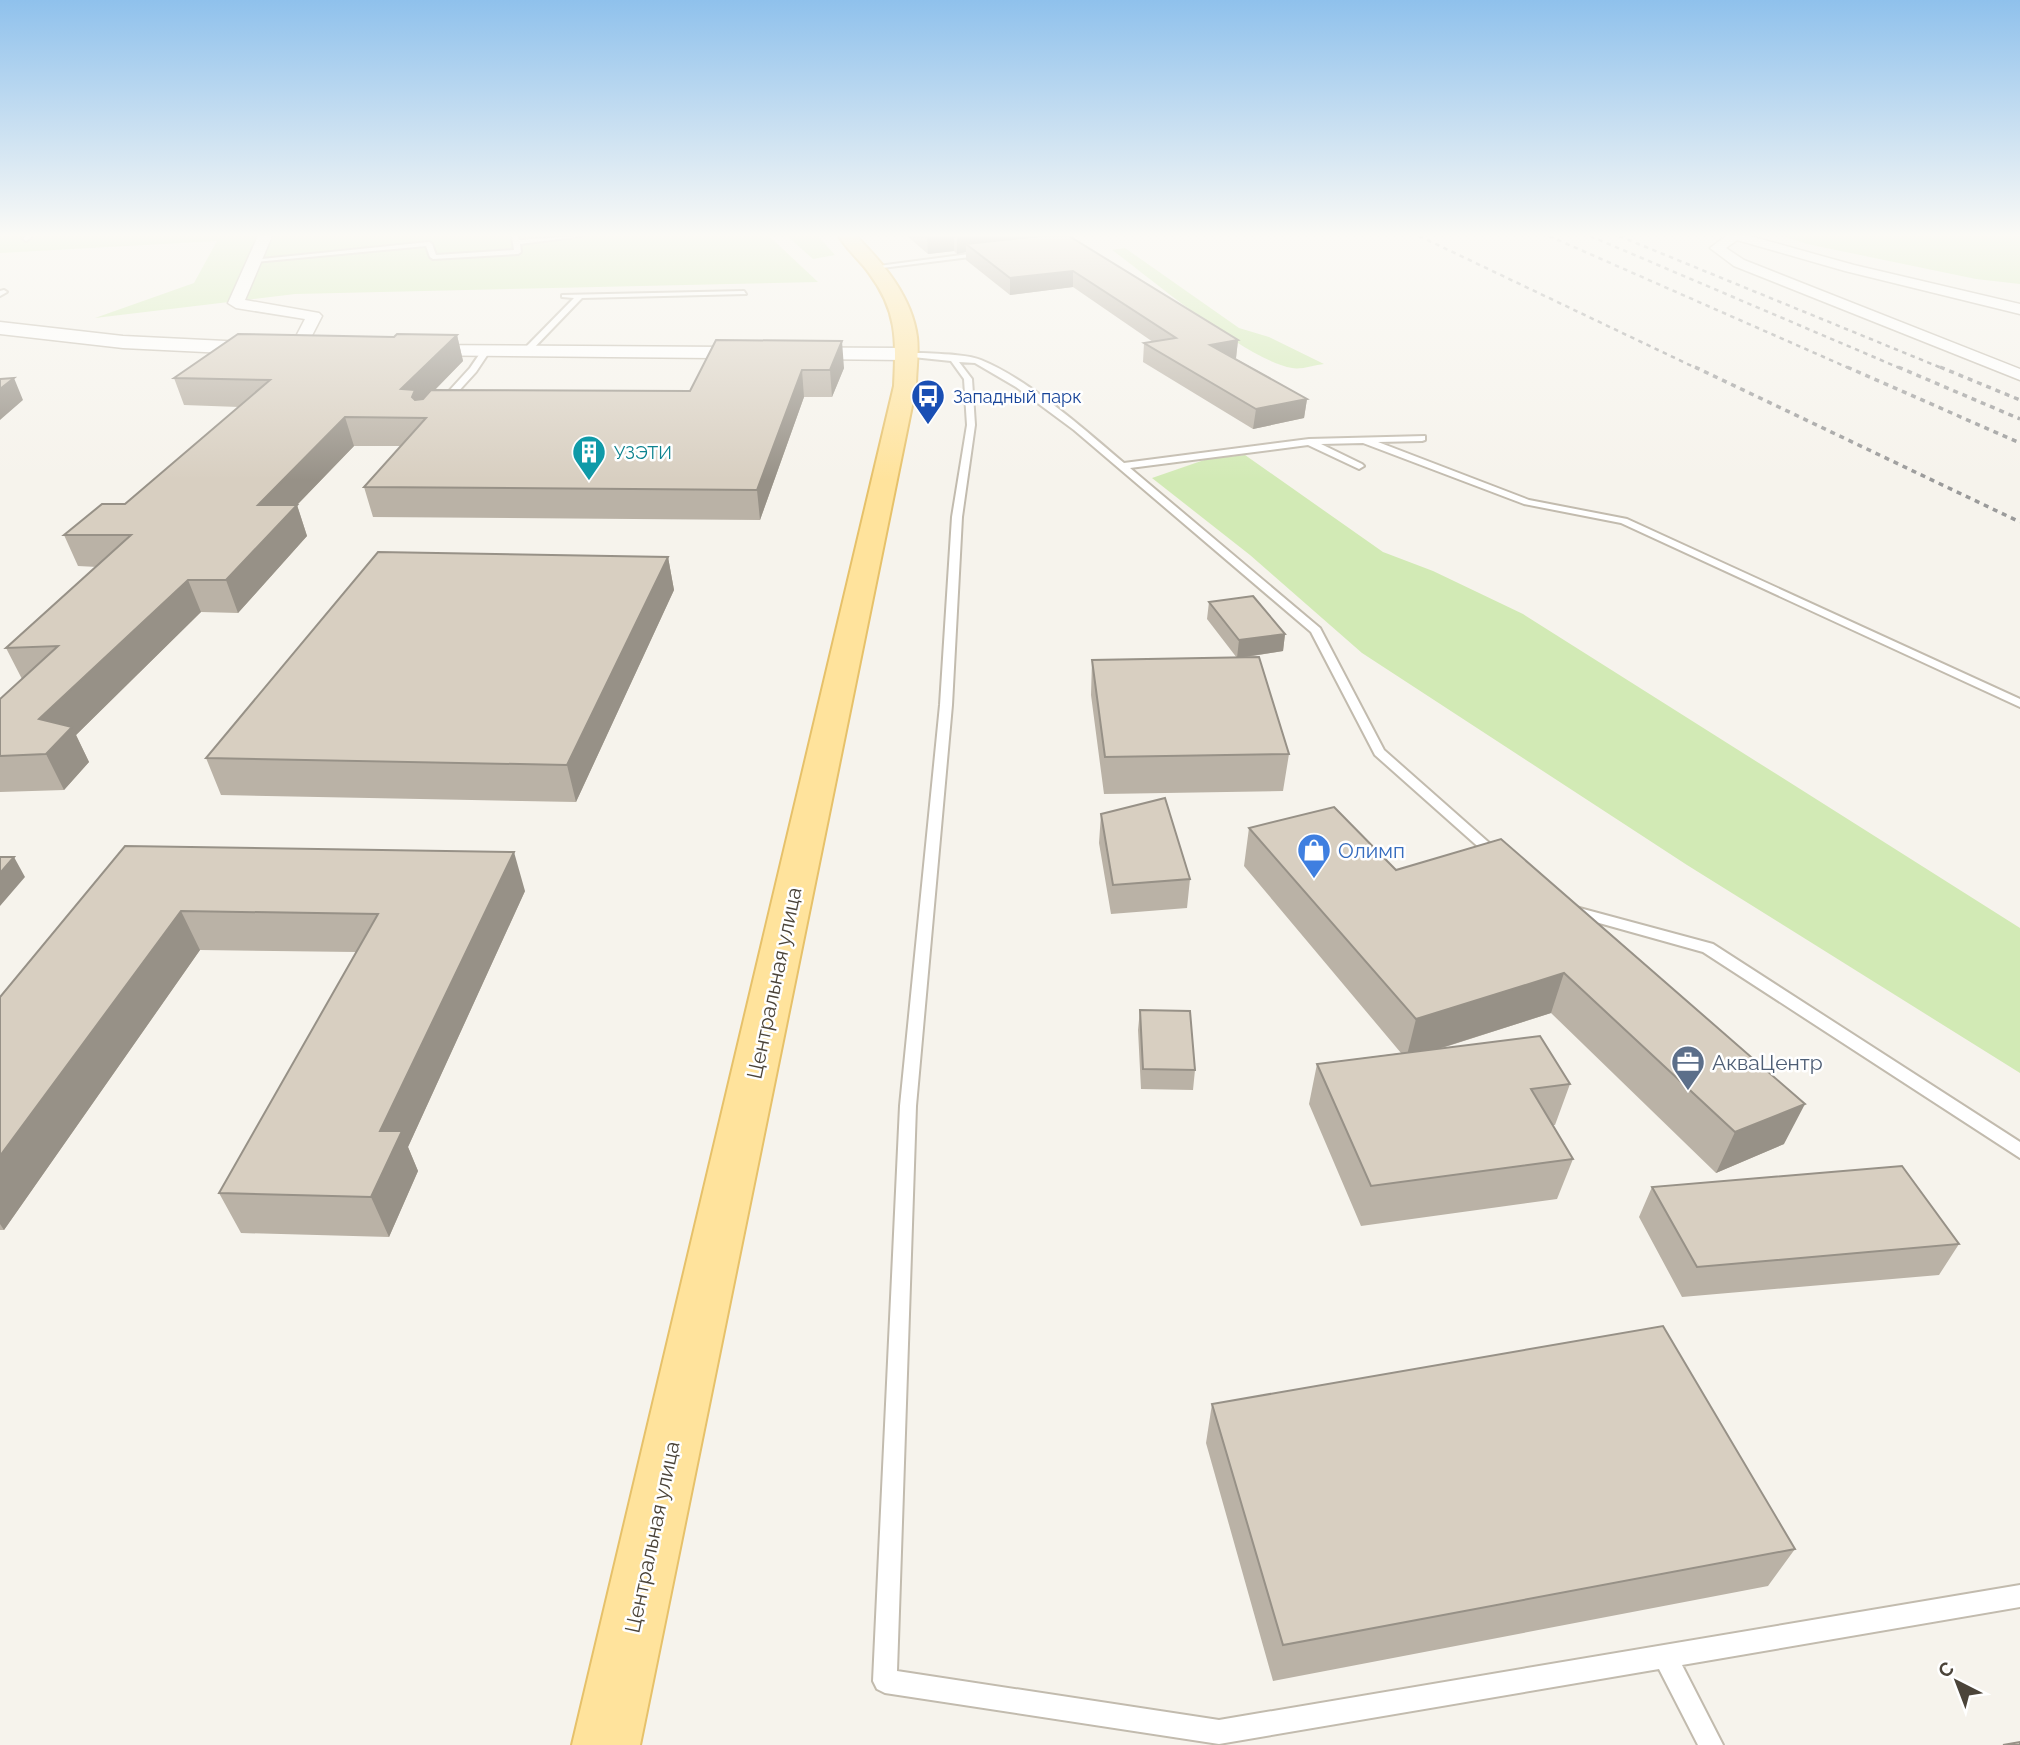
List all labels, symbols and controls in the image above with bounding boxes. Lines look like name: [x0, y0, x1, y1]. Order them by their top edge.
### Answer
bus stop icon: Западный парк: [909, 377, 947, 426]
place label: Западный парк: [953, 386, 1082, 407]
building icon: УЗЭТИ: [570, 433, 608, 482]
place label: УЗЭТИ: [614, 442, 672, 463]
shop icon: Олимп: [1295, 831, 1333, 880]
place label: Олимп: [1338, 838, 1405, 863]
street label: Центральная улица: [741, 885, 807, 1081]
office icon: АкваЦентр: [1669, 1043, 1707, 1092]
place label: АкваЦентр: [1712, 1050, 1823, 1075]
street label: Центральная улица: [619, 1439, 685, 1635]
north arrow: [1922, 1647, 1992, 1717]
text: С: [1933, 1657, 1958, 1682]

